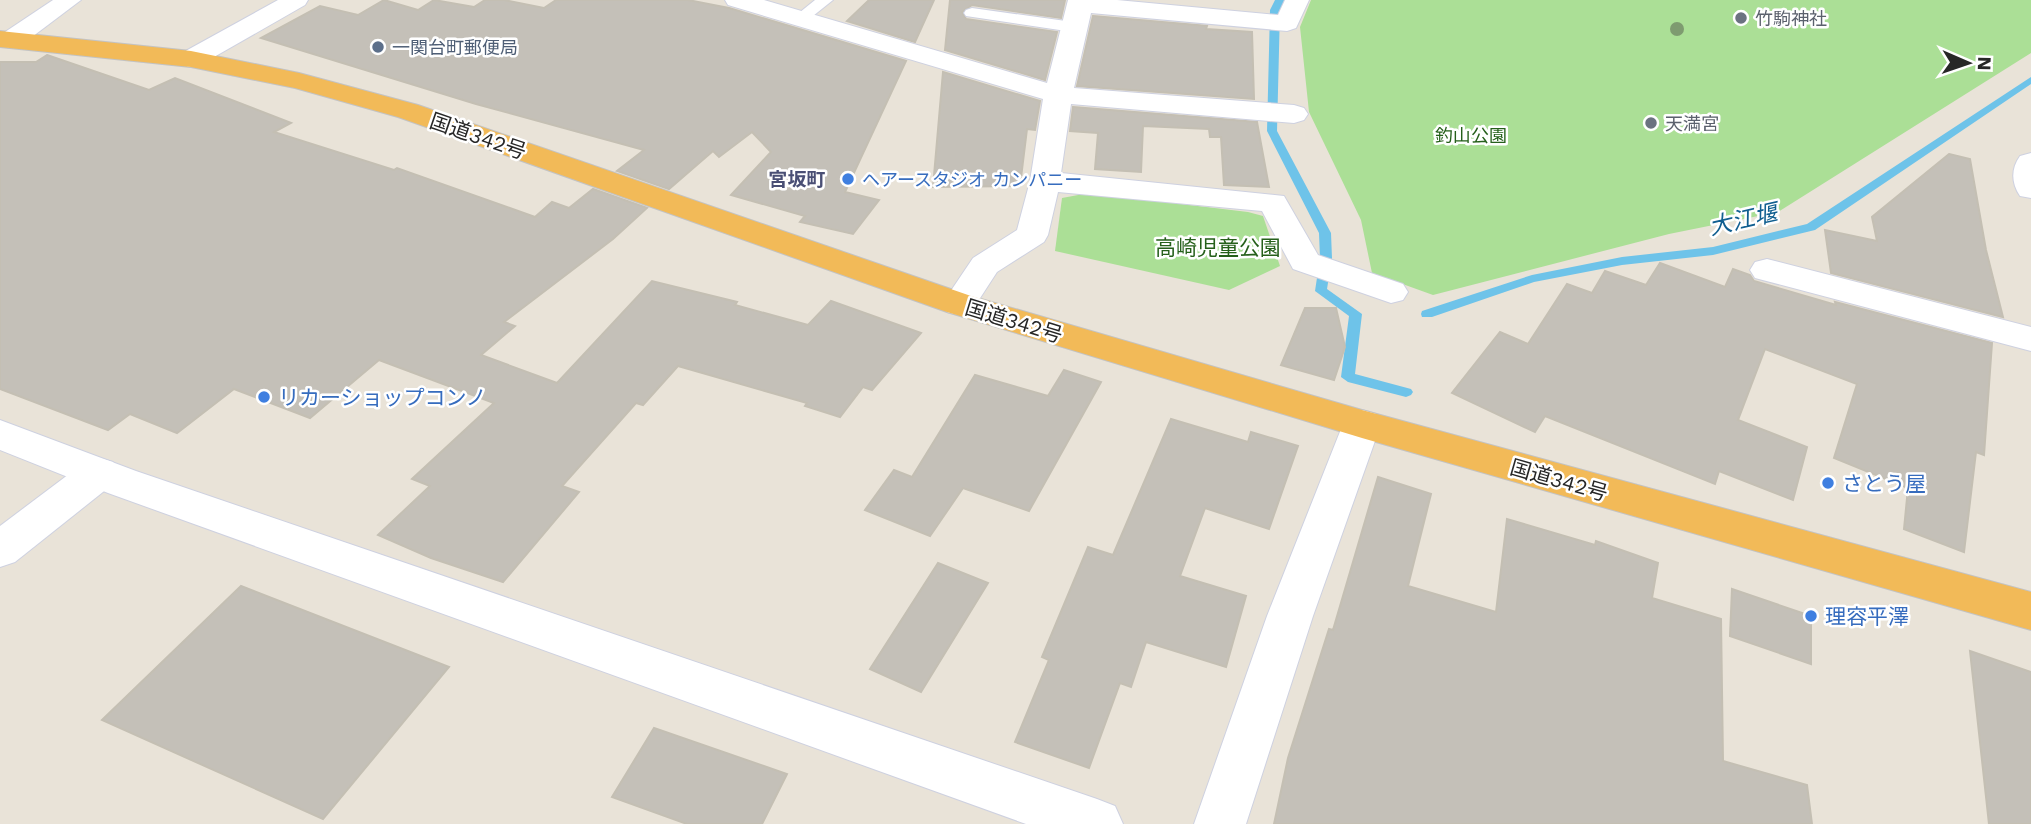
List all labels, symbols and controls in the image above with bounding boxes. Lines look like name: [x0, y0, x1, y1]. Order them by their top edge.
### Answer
place label: 竹駒神社: [1755, 8, 1827, 29]
marker: 竹駒神社: [1733, 10, 1749, 26]
north arrow: [1933, 28, 2003, 98]
place label: 一関台町郵便局: [392, 37, 518, 58]
marker: 一関台町郵便局: [370, 39, 386, 55]
text: N: [1973, 56, 1996, 71]
street label: 国道342号: [426, 108, 530, 164]
place label: 天満宮: [1665, 113, 1719, 134]
marker: 天満宮: [1643, 115, 1659, 131]
park label: 釣山公園: [1435, 125, 1507, 146]
district label: 宮坂町: [768, 168, 826, 191]
place label: ヘアースタジオ カンパニー: [862, 169, 1082, 190]
marker: ヘアースタジオ カンパニー: [840, 171, 856, 187]
water label: 大江堰: [1706, 198, 1784, 241]
park label: 高崎児童公園: [1155, 235, 1281, 260]
street label: 国道342号: [962, 294, 1066, 348]
place label: リカーショップコンノ: [278, 385, 487, 410]
marker: リカーショップコンノ: [256, 389, 272, 405]
street label: 国道342号: [1507, 454, 1611, 506]
place label: さとう屋: [1842, 471, 1926, 496]
marker: さとう屋: [1820, 475, 1836, 491]
place label: 理容平澤: [1825, 604, 1909, 629]
marker: 理容平澤: [1803, 608, 1819, 624]

